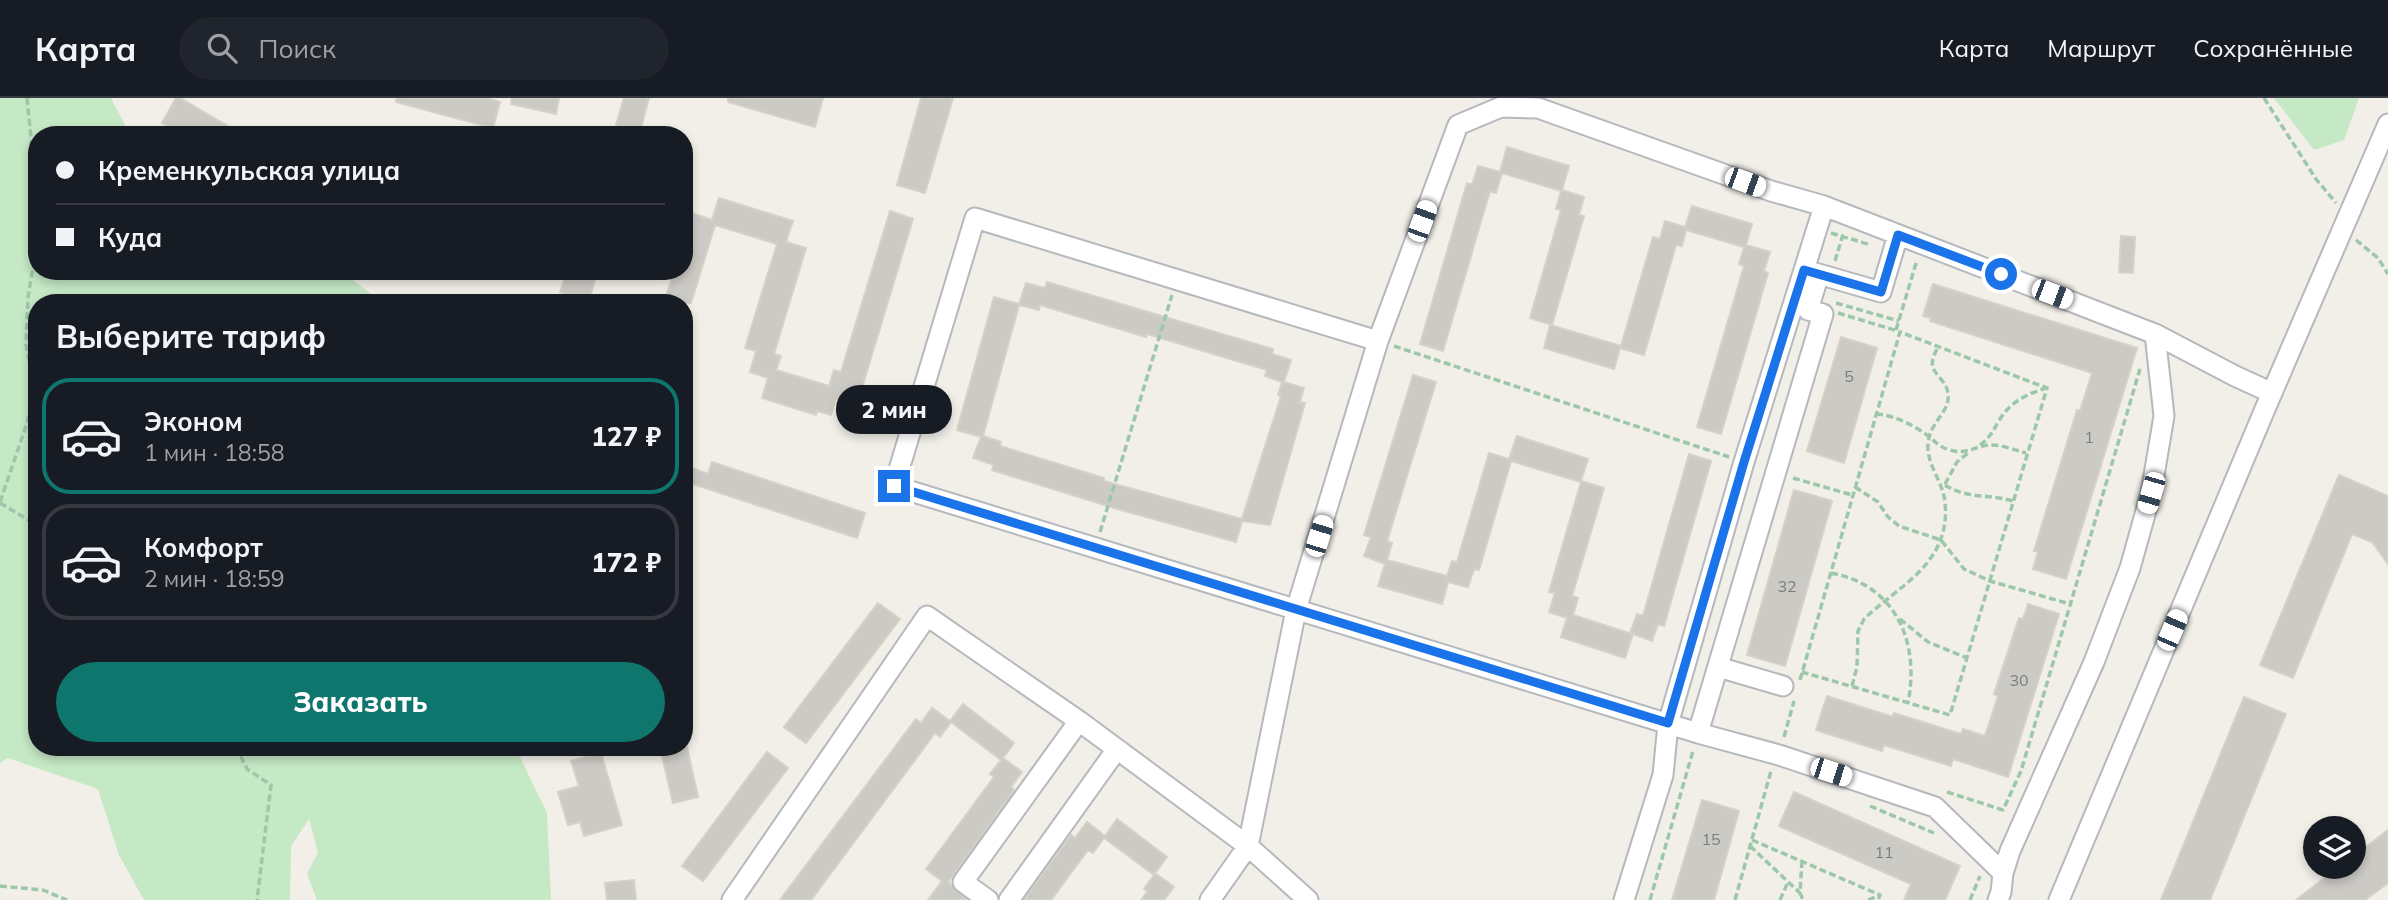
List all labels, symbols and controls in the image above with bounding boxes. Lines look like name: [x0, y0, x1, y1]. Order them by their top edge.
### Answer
search box: [179, 17, 669, 80]
text: Карта: [35, 28, 137, 69]
icon: search: [203, 29, 241, 67]
text: Поиск: [259, 32, 336, 65]
text: Карта: [1939, 33, 2009, 63]
text: Маршрут: [2047, 33, 2155, 63]
text: Сохранённые: [2193, 33, 2353, 63]
text: Кременкульская улица: [98, 154, 400, 187]
car: [1722, 165, 1769, 199]
car: [1405, 198, 1440, 244]
text: Куда: [98, 221, 162, 254]
route start: [1985, 258, 2017, 290]
car: [2029, 277, 2076, 311]
text: Выберите тариф: [56, 316, 326, 356]
house number: 5: [1844, 366, 1854, 386]
callout: 2 мин: [836, 384, 952, 434]
text: 2 мин: [861, 395, 927, 424]
icon: car: [60, 405, 123, 468]
text: Эконом: [144, 405, 243, 438]
text: 127 ₽: [591, 420, 661, 453]
house number: 1: [2084, 427, 2094, 447]
text: 1 мин · 18:58: [144, 438, 284, 467]
route end: [878, 470, 910, 502]
car: [2136, 470, 2167, 516]
car: [1303, 513, 1336, 559]
icon: car: [60, 531, 123, 594]
text: Комфорт: [144, 531, 263, 564]
text: 172 ₽: [591, 546, 661, 579]
text: 2 мин · 18:59: [144, 564, 284, 593]
house number: 32: [1777, 576, 1797, 596]
car: [2155, 607, 2190, 653]
button: Заказать: [56, 662, 665, 742]
house number: 30: [2009, 670, 2029, 690]
car: [1808, 756, 1855, 788]
map controls: [2303, 816, 2366, 879]
button: layers: [2303, 816, 2366, 879]
house number: 15: [1701, 829, 1721, 849]
house number: 11: [1874, 842, 1894, 862]

